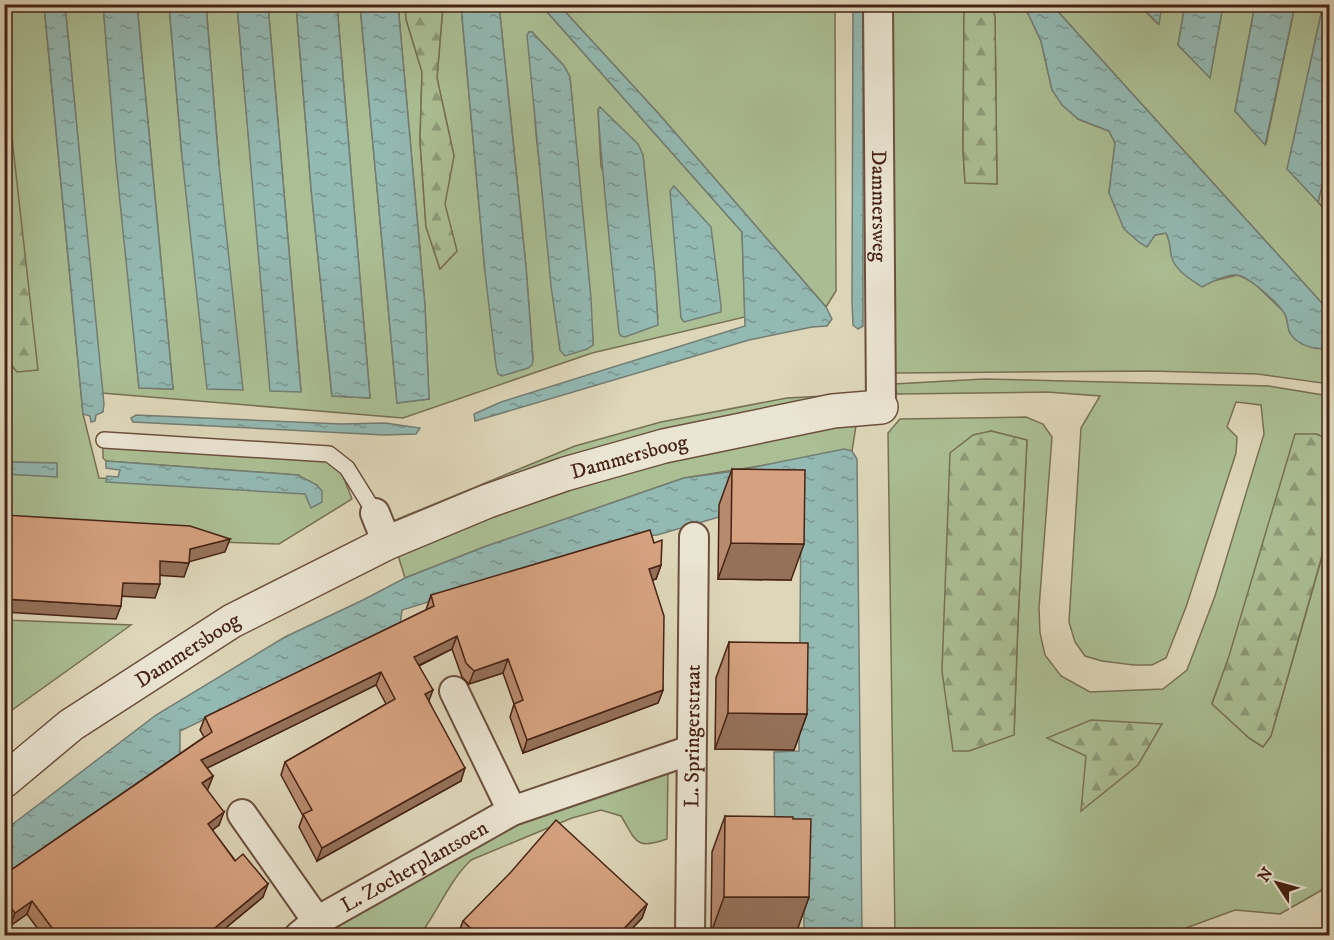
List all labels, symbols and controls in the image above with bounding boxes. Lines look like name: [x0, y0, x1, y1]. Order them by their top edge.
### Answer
street label: Dammersweg: [865, 150, 892, 263]
street label: Dammersboog: [568, 429, 691, 486]
street label: Dammersboog: [131, 607, 245, 694]
street label: L. Springerstraat: [679, 664, 707, 808]
street label: L. Zocherplantsoen: [336, 815, 493, 919]
north arrow: [1247, 853, 1307, 913]
text: N: [1254, 864, 1278, 886]

